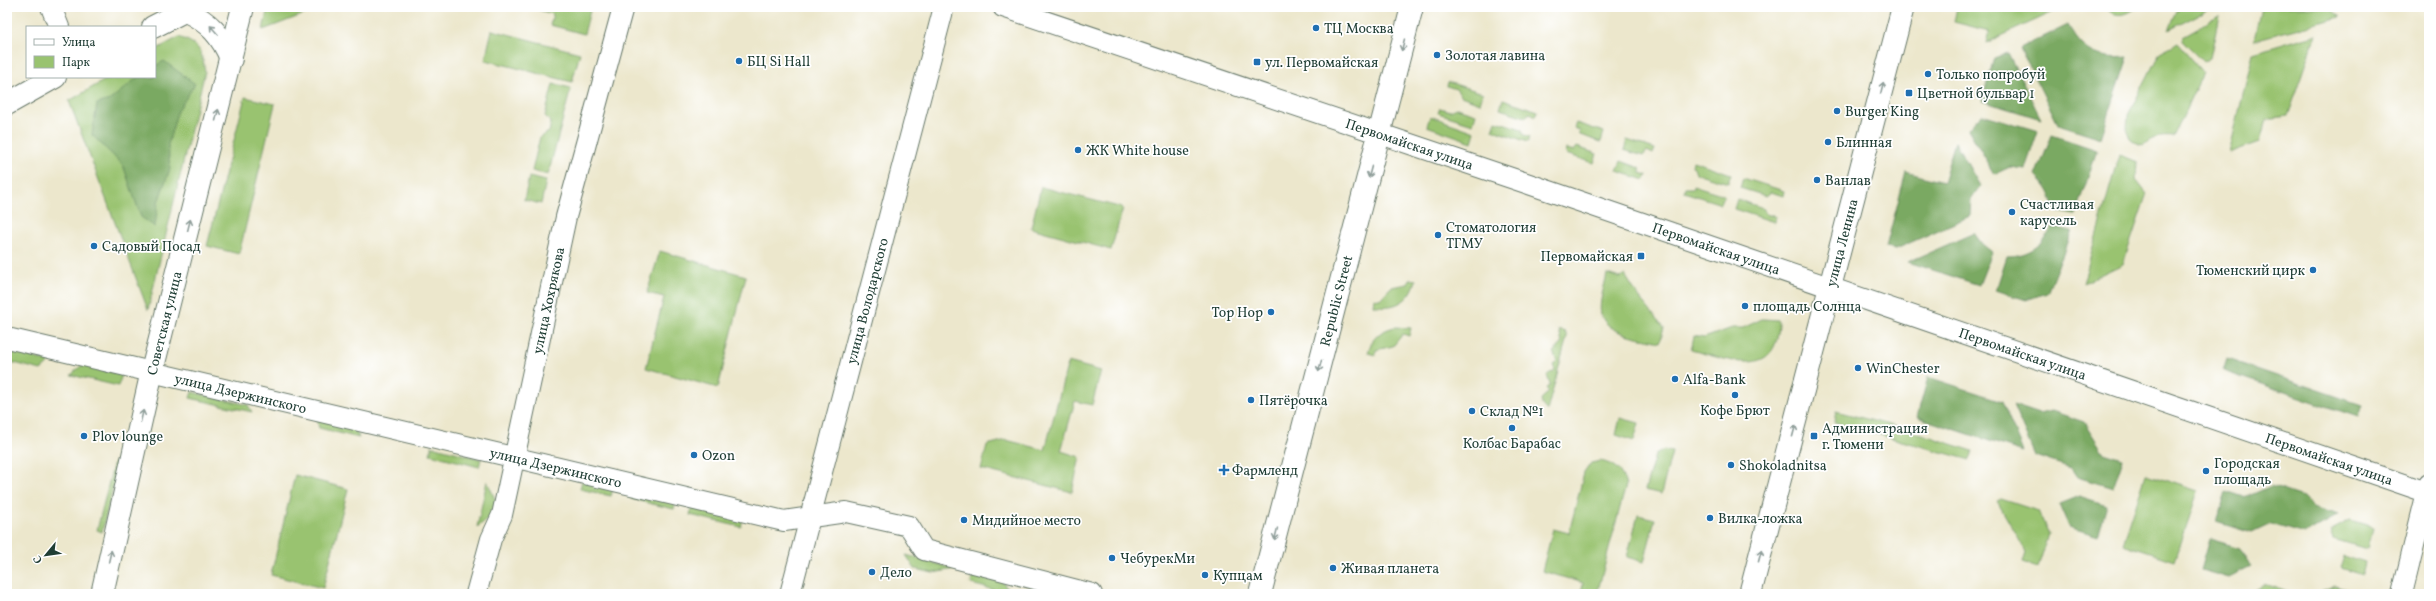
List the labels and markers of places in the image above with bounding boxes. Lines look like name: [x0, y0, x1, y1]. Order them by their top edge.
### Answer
place label: ТЦ Москва: [1324, 20, 1394, 39]
marker: ТЦ Москва: [1311, 23, 1321, 33]
place label: Золотая лавина: [1445, 47, 1545, 66]
marker: Золотая лавина: [1432, 50, 1442, 60]
place label: БЦ Si Hall: [747, 53, 810, 72]
place label: ул. Первомайская: [1265, 54, 1378, 73]
marker: БЦ Si Hall: [734, 56, 744, 66]
marker: ул. Первомайская: [1252, 57, 1262, 67]
place label: Только попробуй: [1936, 66, 2046, 85]
marker: Только попробуй: [1923, 69, 1933, 79]
place label: Цветной бульвар 1: [1917, 85, 2035, 104]
marker: Цветной бульвар 1: [1904, 88, 1914, 98]
place label: Burger King: [1845, 103, 1919, 122]
marker: Burger King: [1832, 106, 1842, 116]
place label: Блинная: [1836, 134, 1892, 153]
marker: Блинная: [1823, 137, 1833, 147]
place label: ЖК White house: [1086, 142, 1189, 161]
marker: ЖК White house: [1073, 145, 1083, 155]
place label: Ванлав: [1825, 172, 1871, 191]
marker: Ванлав: [1812, 175, 1822, 185]
place label: Счастливая карусель: [2020, 196, 2094, 231]
marker: Счастливая карусель: [2007, 207, 2017, 217]
place label: Стоматология ТГМУ: [1446, 219, 1536, 254]
marker: Стоматология ТГМУ: [1433, 230, 1443, 240]
place label: Садовый Посад: [102, 238, 201, 257]
marker: Садовый Посад: [89, 241, 99, 251]
place label: Первомайская: [1541, 248, 1633, 267]
marker: Первомайская: [1636, 251, 1646, 261]
place label: Тюменский цирк: [2196, 262, 2306, 281]
marker: Тюменский цирк: [2308, 265, 2318, 275]
place label: площадь Солнца: [1753, 298, 1862, 317]
marker: площадь Солнца: [1740, 301, 1750, 311]
place label: Top Hop: [1212, 304, 1263, 323]
marker: Top Hop: [1266, 307, 1276, 317]
place label: WinChester: [1866, 360, 1940, 379]
marker: WinChester: [1853, 363, 1863, 373]
place label: Alfa-Bank: [1683, 371, 1746, 390]
marker: Alfa-Bank: [1670, 374, 1680, 384]
marker: Кофе Брют: [1730, 390, 1740, 400]
place label: Пятёрочка: [1259, 392, 1328, 411]
marker: Пятёрочка: [1246, 395, 1256, 405]
place label: Кофе Брют: [1700, 402, 1770, 421]
place label: Склад №1: [1480, 403, 1544, 422]
marker: Склад №1: [1467, 406, 1477, 416]
place label: Администрация г. Тюмени: [1822, 420, 1928, 455]
marker: Колбас Барабас: [1507, 423, 1517, 433]
place label: Plov lounge: [92, 428, 163, 447]
marker: Plov lounge: [79, 431, 89, 441]
marker: Администрация г. Тюмени: [1809, 431, 1819, 441]
place label: Колбас Барабас: [1463, 435, 1561, 454]
place label: Ozon: [702, 447, 735, 466]
marker: Ozon: [689, 450, 699, 460]
place label: Городская площадь: [2214, 455, 2280, 490]
place label: Shokoladnitsa: [1739, 457, 1827, 476]
marker: Shokoladnitsa: [1726, 460, 1736, 470]
place label: Фармленд: [1232, 462, 1298, 481]
marker: Фармленд: [1219, 465, 1229, 475]
marker: Городская площадь: [2201, 466, 2211, 476]
place label: Вилка-ложка: [1718, 510, 1802, 529]
place label: Мидийное место: [972, 512, 1081, 531]
marker: Вилка-ложка: [1705, 513, 1715, 523]
marker: Мидийное место: [959, 515, 969, 525]
place label: ЧебурекМи: [1120, 550, 1195, 569]
marker: ЧебурекМи: [1107, 553, 1117, 563]
place label: Живая планета: [1341, 560, 1439, 579]
marker: Живая планета: [1328, 563, 1338, 573]
place label: Дело: [880, 564, 912, 583]
marker: Дело: [867, 567, 877, 577]
place label: Купцам: [1213, 567, 1263, 586]
marker: Купцам: [1200, 570, 1210, 580]

